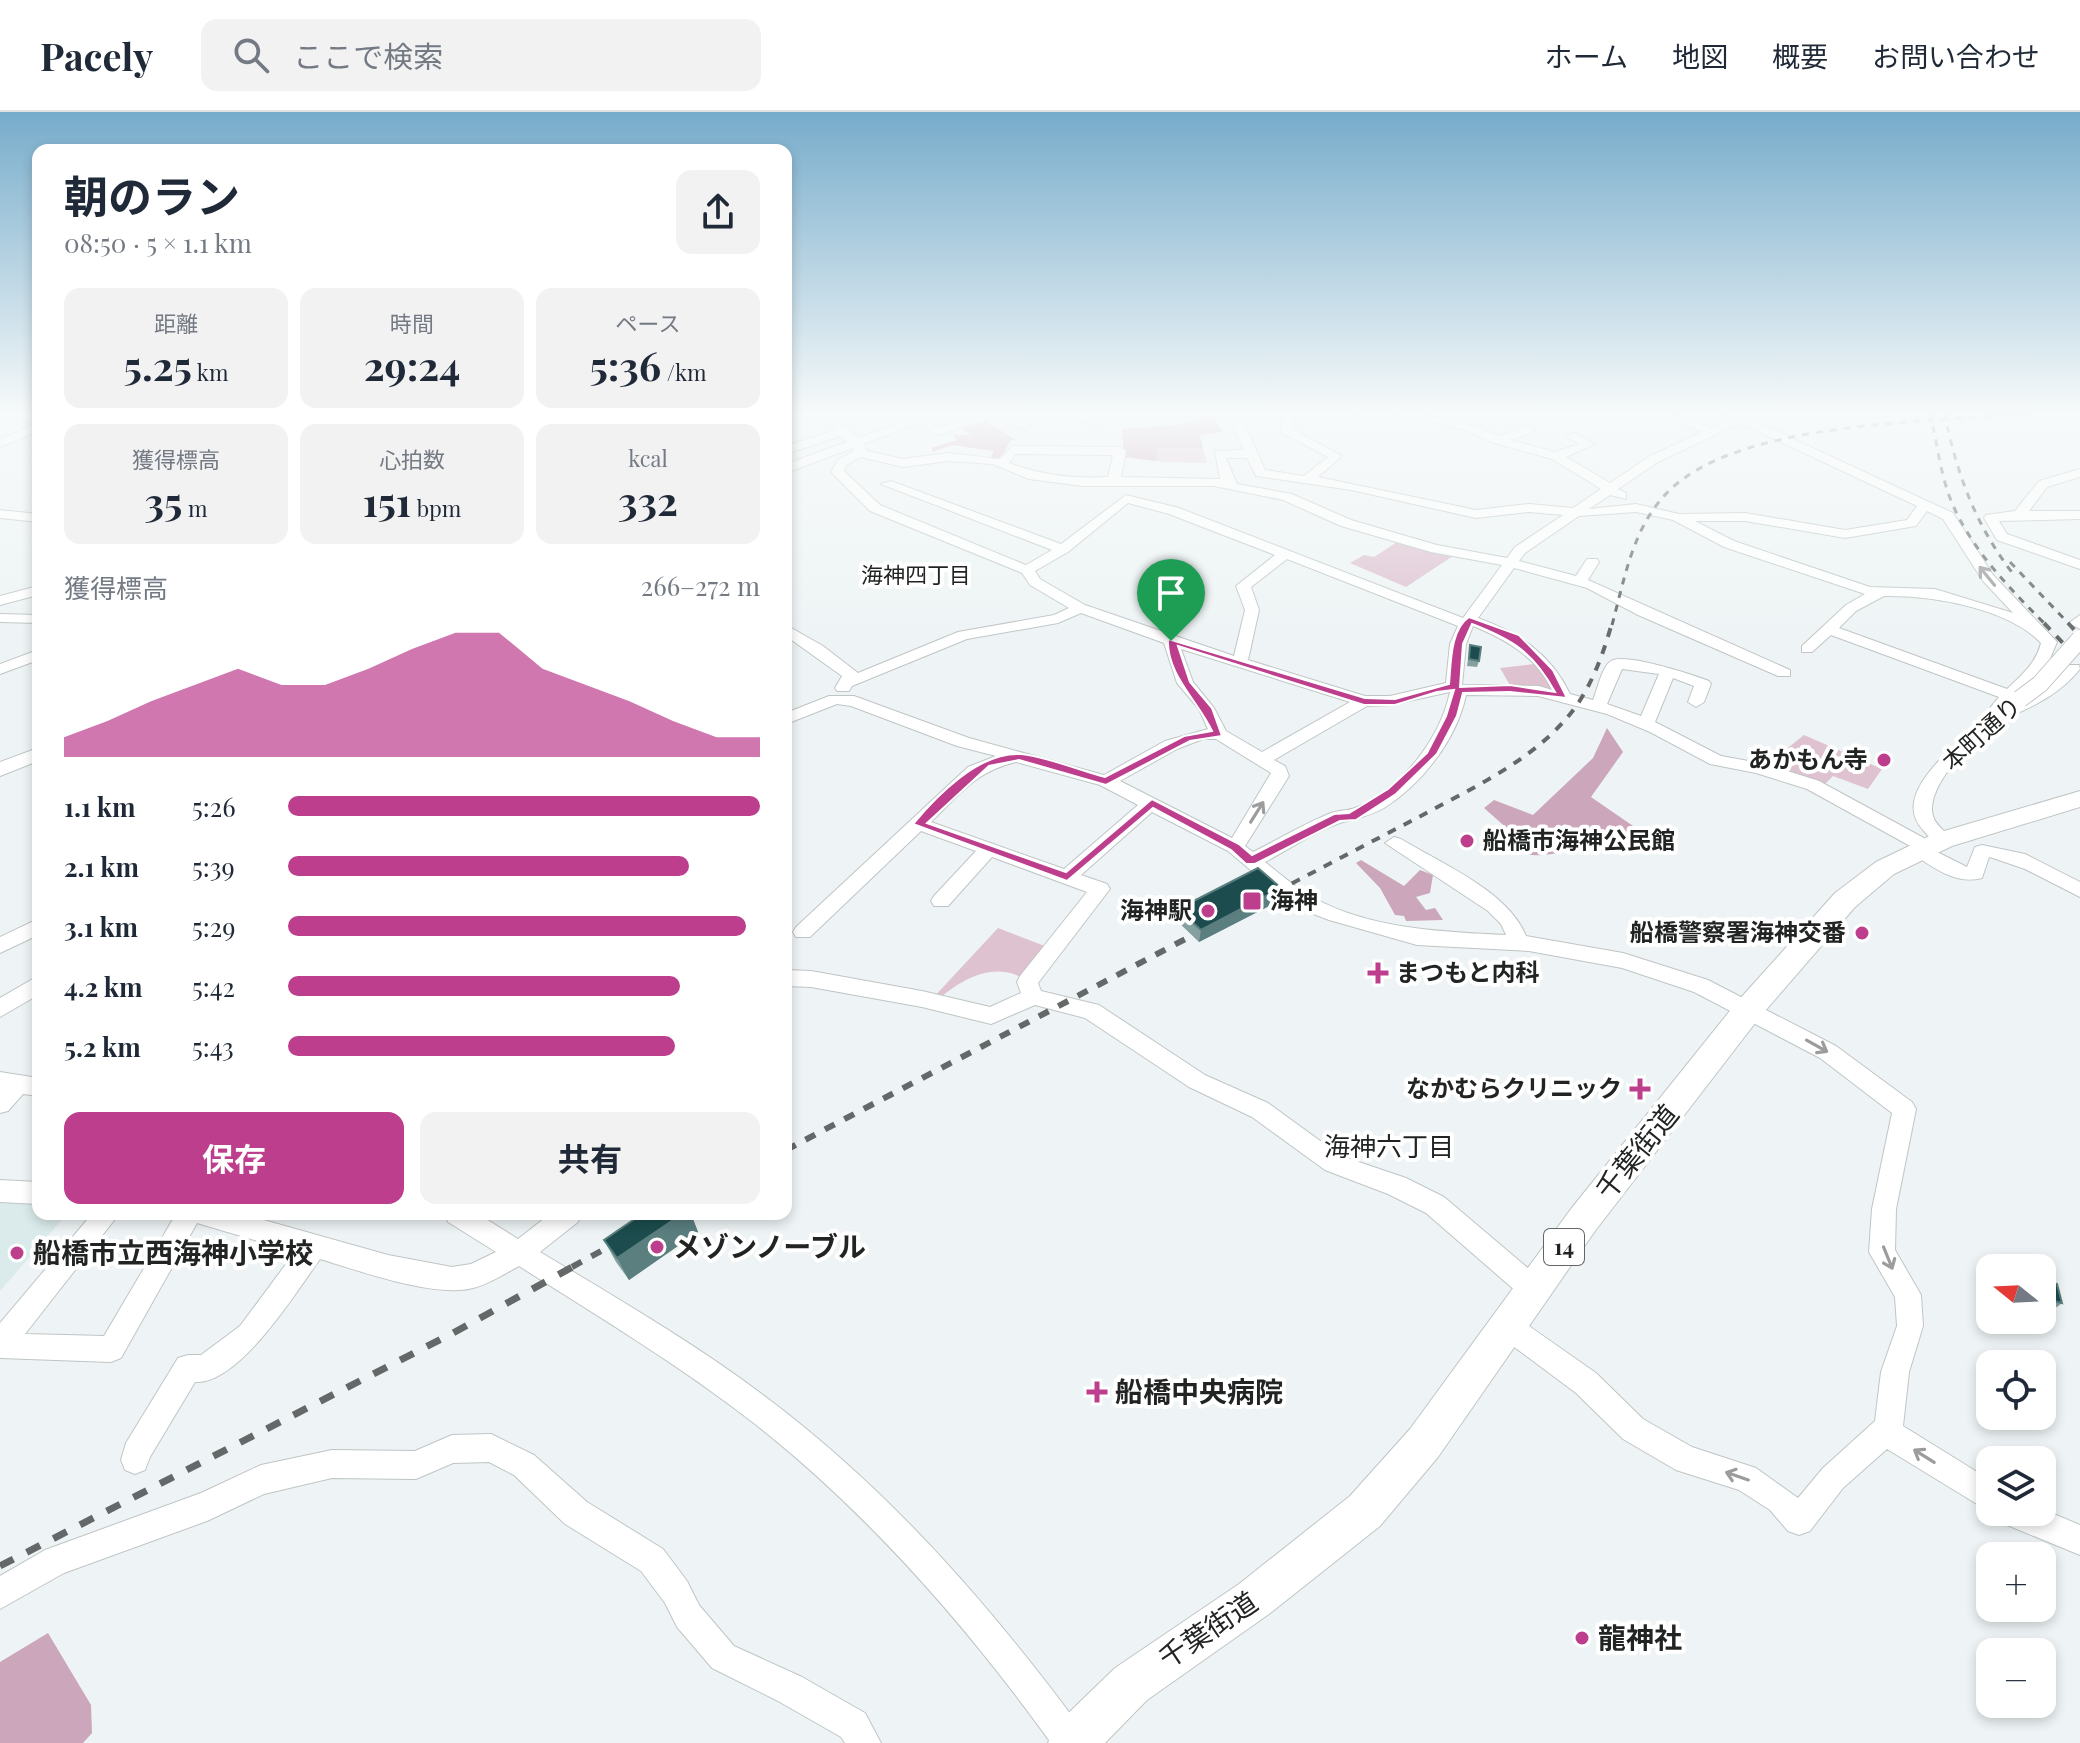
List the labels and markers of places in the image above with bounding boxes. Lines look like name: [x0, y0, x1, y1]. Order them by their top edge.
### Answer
pin: [1137, 559, 1205, 641]
place label: あかもん寺: [1748, 742, 1868, 774]
marker: あかもん寺: [1875, 751, 1893, 769]
place label: 船橋市海神公民館: [1483, 823, 1675, 855]
marker: 船橋市海神公民館: [1458, 832, 1476, 850]
place label: 海神: [1270, 883, 1318, 915]
marker: 海神: [1241, 890, 1263, 912]
place label: 海神駅: [1120, 893, 1192, 925]
marker: 海神駅: [1199, 902, 1217, 920]
place label: 船橋警察署海神交番: [1630, 915, 1846, 947]
marker: 船橋警察署海神交番: [1853, 924, 1871, 942]
place label: まつもと内科: [1396, 955, 1540, 987]
marker: まつもと内科: [1367, 962, 1389, 984]
place label: なかむらクリニック: [1406, 1071, 1622, 1103]
marker: なかむらクリニック: [1629, 1078, 1651, 1100]
place label: メゾンノーブル: [673, 1227, 866, 1264]
place label: 船橋市立西海神小学校: [33, 1233, 313, 1270]
marker: メゾンノーブル: [648, 1238, 666, 1256]
marker: 船橋市立西海神小学校: [8, 1244, 26, 1262]
place label: 船橋中央病院: [1115, 1372, 1283, 1409]
marker: 船橋中央病院: [1086, 1381, 1108, 1403]
place label: 龍神社: [1598, 1618, 1682, 1655]
marker: 龍神社: [1573, 1629, 1591, 1647]

